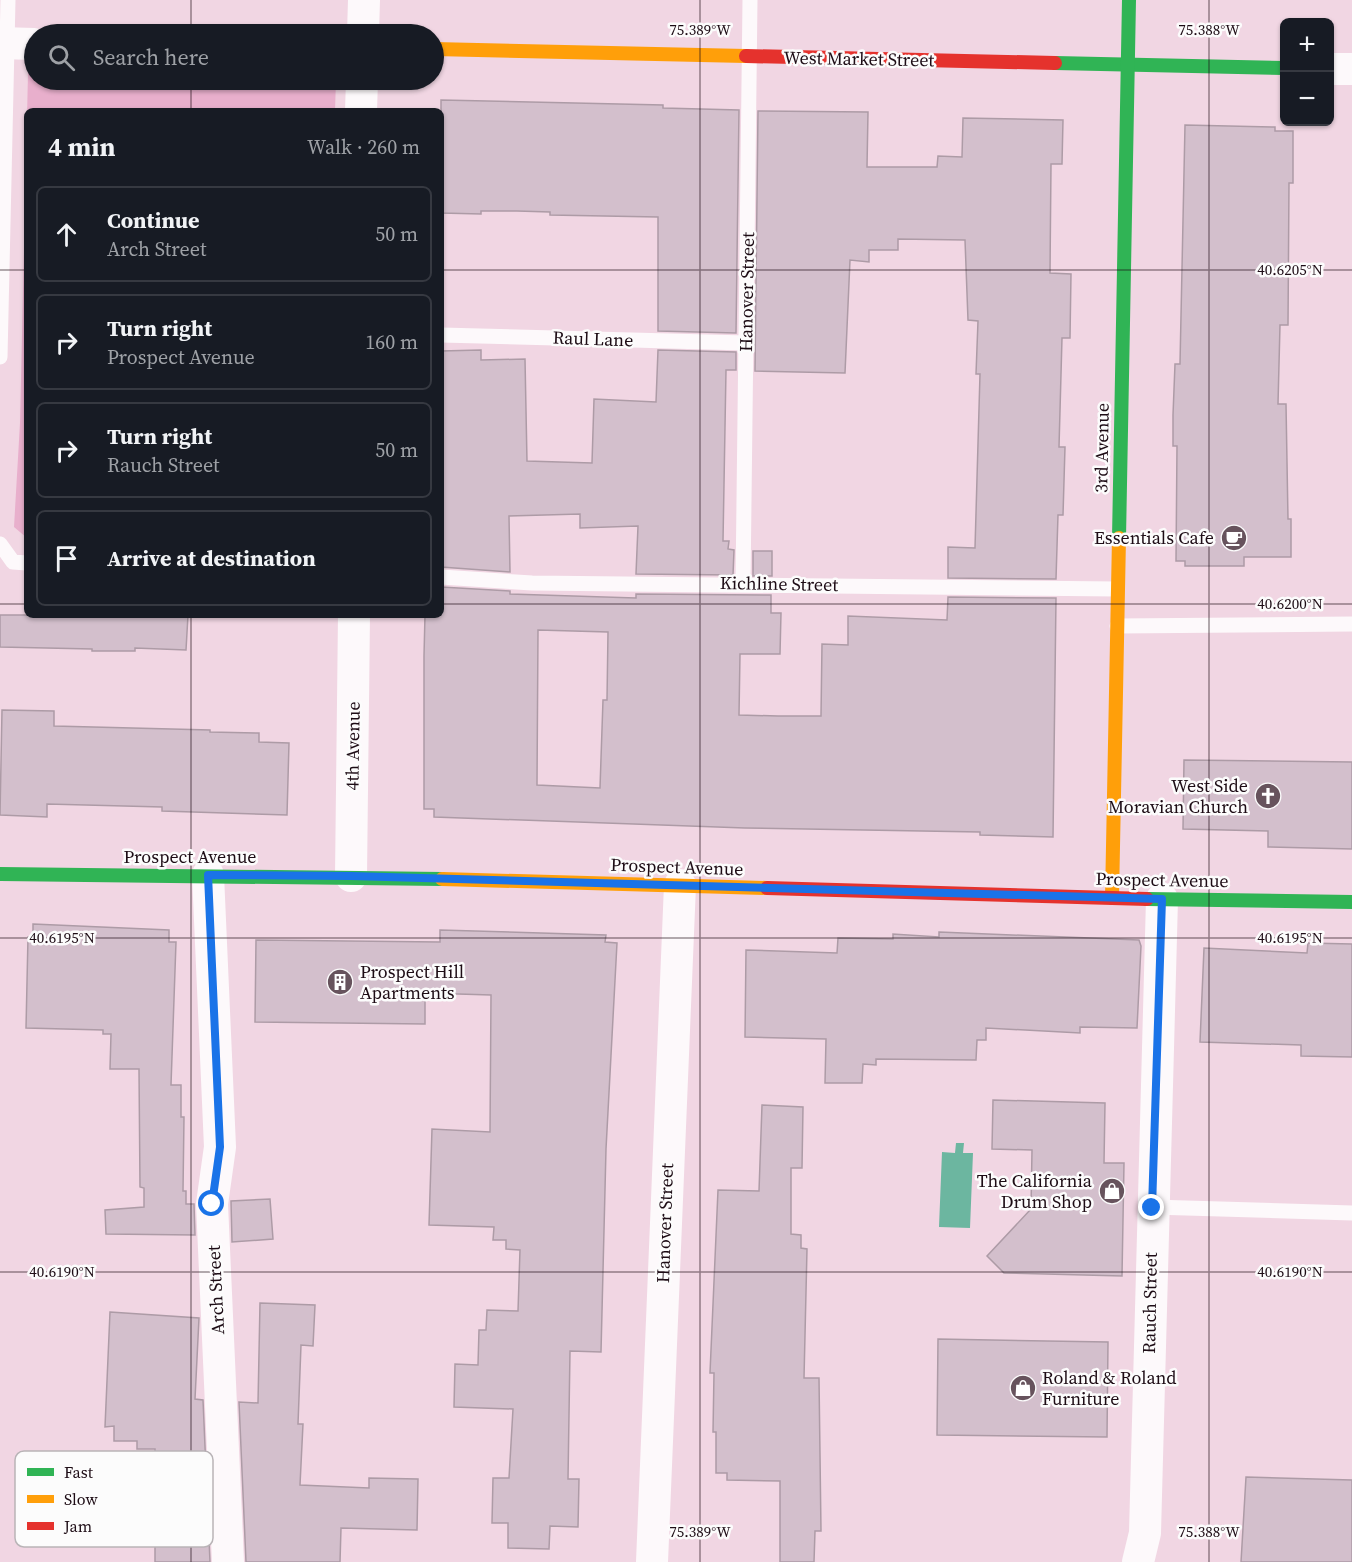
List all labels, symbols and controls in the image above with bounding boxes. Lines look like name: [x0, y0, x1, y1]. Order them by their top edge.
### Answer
map controls: [1280, 18, 1334, 126]
button: +: [1280, 18, 1334, 72]
text: 75.389°W: [669, 19, 731, 40]
text: 75.388°W: [1178, 19, 1240, 40]
search box: [24, 24, 444, 90]
icon: search: [45, 41, 78, 74]
text: Search here: [93, 42, 209, 72]
street label: West Market Street: [783, 45, 935, 72]
button: −: [1280, 72, 1334, 126]
text: 4 min: [48, 129, 115, 165]
text: Walk · 260 m: [307, 133, 420, 161]
text: Continue: [107, 205, 200, 235]
icon: ahead: [50, 218, 83, 251]
text: 50 m: [375, 220, 418, 248]
street label: Hanover Street: [733, 232, 760, 352]
text: Arch Street: [107, 235, 206, 263]
text: 40.6205°N: [1257, 259, 1323, 280]
text: Turn right: [107, 313, 212, 343]
street label: Raul Lane: [552, 325, 634, 352]
icon: right: [50, 326, 83, 359]
text: 160 m: [365, 328, 418, 356]
text: Prospect Avenue: [107, 343, 255, 371]
street label: 3rd Avenue: [1088, 403, 1115, 493]
text: Turn right: [107, 421, 212, 451]
icon: right: [50, 434, 83, 467]
text: 50 m: [375, 436, 418, 464]
text: Rauch Street: [107, 451, 220, 479]
cafe icon: Essentials Cafe: [1219, 523, 1249, 553]
place label: Essentials Cafe: [1094, 525, 1214, 550]
icon: arrive: [50, 542, 83, 575]
text: Arrive at destination: [107, 543, 316, 573]
street label: Kichline Street: [720, 570, 839, 597]
text: 40.6200°N: [1257, 593, 1323, 614]
street label: 4th Avenue: [339, 701, 366, 791]
place label: West Side Moravian Church: [1108, 773, 1248, 819]
church icon: West Side Moravian Church: [1253, 781, 1283, 811]
street label: Prospect Avenue: [124, 844, 256, 869]
street label: Prospect Avenue: [610, 852, 744, 881]
street label: Prospect Avenue: [1095, 866, 1229, 893]
text: 40.6195°N: [29, 927, 95, 948]
text: 40.6195°N: [1257, 927, 1323, 948]
place label: Prospect Hill Apartments: [360, 959, 464, 1005]
building icon: Prospect Hill Apartments: [325, 967, 355, 997]
street label: Hanover Street: [650, 1162, 679, 1283]
place label: The California Drum Shop: [977, 1168, 1093, 1214]
shop icon: The California Drum Shop: [1097, 1176, 1127, 1206]
route start: [198, 1190, 224, 1216]
route end: [1138, 1194, 1164, 1220]
street label: Arch Street: [201, 1245, 230, 1335]
street label: Rauch Street: [1136, 1252, 1163, 1354]
text: 40.6190°N: [29, 1261, 95, 1282]
text: 40.6190°N: [1257, 1261, 1323, 1282]
place label: Roland & Roland Furniture: [1042, 1365, 1177, 1411]
shop icon: Roland & Roland Furniture: [1008, 1373, 1038, 1403]
legend: [15, 1451, 213, 1547]
text: Fast: [64, 1461, 94, 1483]
text: Slow: [64, 1488, 99, 1510]
text: Jam: [63, 1515, 92, 1537]
text: 75.389°W: [669, 1521, 731, 1542]
text: 75.388°W: [1178, 1521, 1240, 1542]

